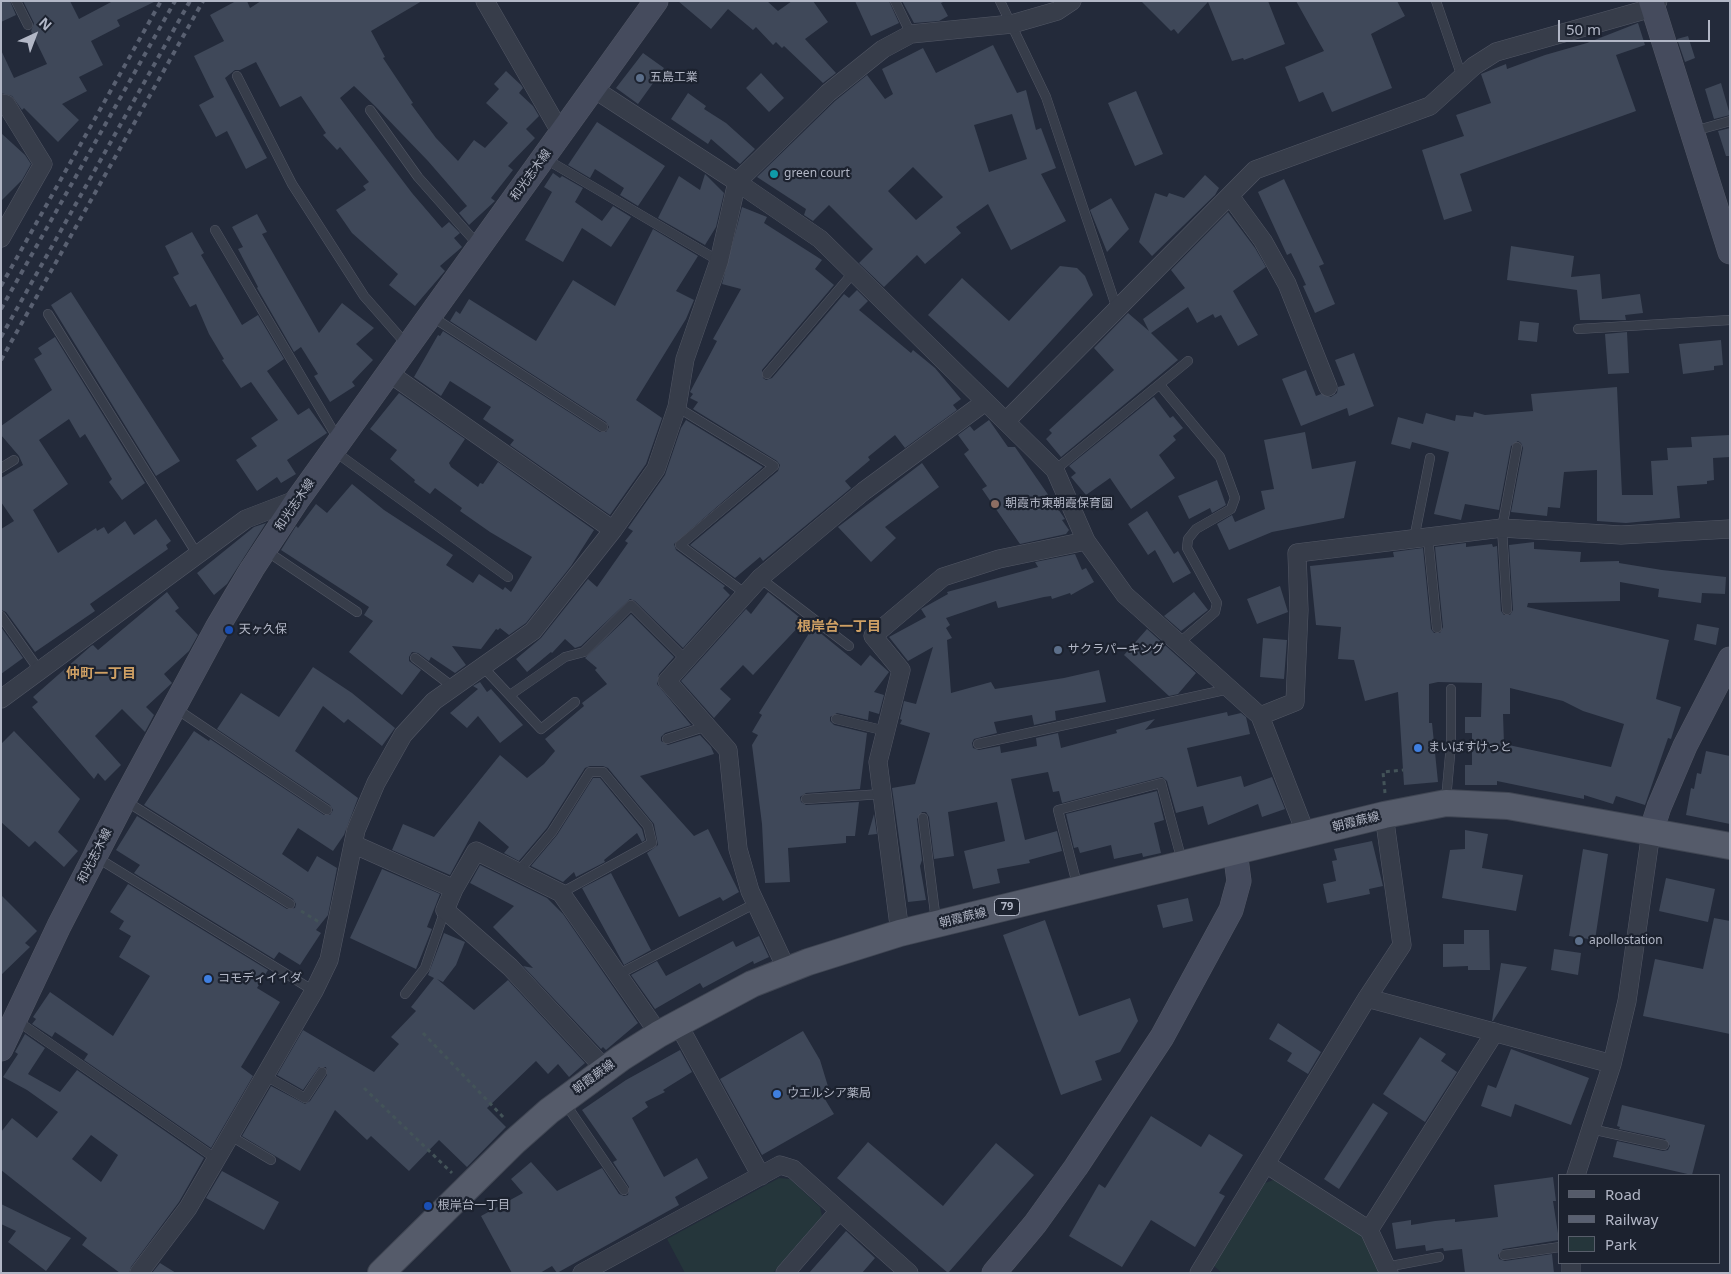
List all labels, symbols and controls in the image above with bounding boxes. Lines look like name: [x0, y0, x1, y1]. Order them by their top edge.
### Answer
north arrow: [10, 10, 60, 60]
scale bar: [1561, 10, 1714, 42]
text: N: [35, 13, 56, 34]
text: 50 m: [1566, 19, 1601, 39]
place label: 五島工業: [650, 71, 698, 85]
marker: 五島工業: [634, 72, 646, 84]
street label: 和光志木線: [508, 146, 554, 204]
place label: green court: [784, 167, 850, 181]
marker: green court: [768, 168, 780, 180]
street label: 和光志木線: [272, 476, 318, 534]
place label: 朝霞市東朝霞保育園: [1005, 497, 1113, 511]
marker: 朝霞市東朝霞保育園: [989, 498, 1001, 510]
district label: 根岸台一丁目: [797, 619, 881, 635]
place label: 天ヶ久保: [239, 623, 287, 637]
marker: 天ヶ久保: [223, 624, 235, 636]
place label: サクラパーキング: [1068, 643, 1164, 657]
marker: サクラパーキング: [1052, 644, 1064, 656]
district label: 仲町一丁目: [66, 666, 136, 682]
place label: まいばすけっと: [1428, 741, 1512, 755]
marker: まいばすけっと: [1412, 742, 1424, 754]
street label: 朝霞蕨線: [1331, 809, 1381, 835]
street label: 和光志木線: [75, 826, 115, 886]
road number: 79: [994, 899, 1020, 916]
street label: 朝霞蕨線: [938, 905, 988, 931]
place label: apollostation: [1589, 934, 1663, 948]
marker: apollostation: [1573, 935, 1585, 947]
place label: コモディイイダ: [218, 972, 302, 986]
marker: コモディイイダ: [202, 973, 214, 985]
street label: 朝霞蕨線: [570, 1057, 618, 1097]
place label: ウエルシア薬局: [787, 1087, 871, 1101]
marker: ウエルシア薬局: [771, 1088, 783, 1100]
legend: [1558, 1174, 1721, 1264]
text: Road: [1605, 1184, 1641, 1204]
place label: 根岸台一丁目: [438, 1199, 510, 1213]
marker: 根岸台一丁目: [422, 1200, 434, 1212]
text: Railway: [1605, 1209, 1658, 1229]
text: Park: [1605, 1234, 1637, 1254]

